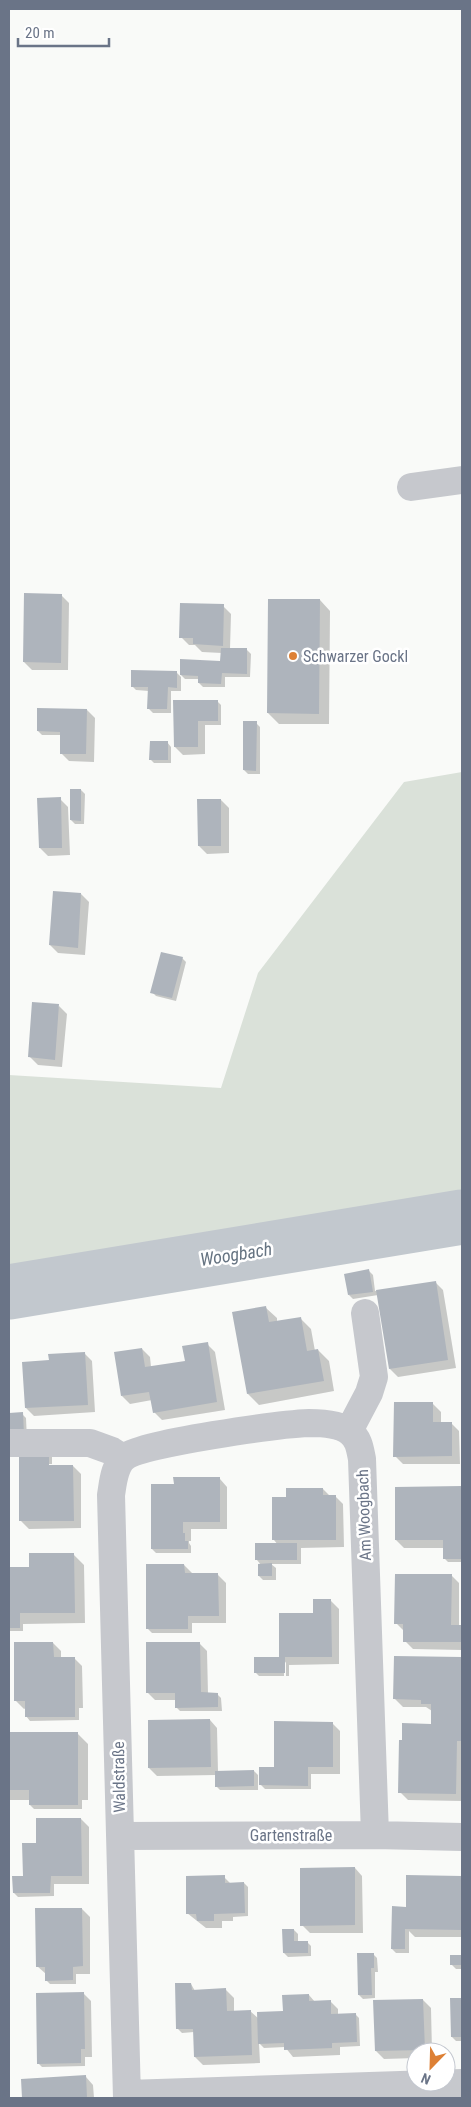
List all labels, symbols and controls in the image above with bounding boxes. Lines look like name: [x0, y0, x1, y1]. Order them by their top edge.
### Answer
scale bar: [18, 15, 109, 47]
text: 20 m: [25, 24, 55, 42]
place label: Schwarzer Gockl: [303, 647, 408, 666]
marker: Schwarzer Gockl: [287, 650, 299, 662]
water label: Woogbach: [198, 1238, 274, 1270]
street label: Am Woogbach: [353, 1469, 375, 1561]
street label: Waldstraße: [109, 1741, 129, 1813]
street label: Gartenstraße: [250, 1826, 332, 1845]
north arrow: [406, 2042, 456, 2092]
text: N: [419, 2070, 433, 2088]

